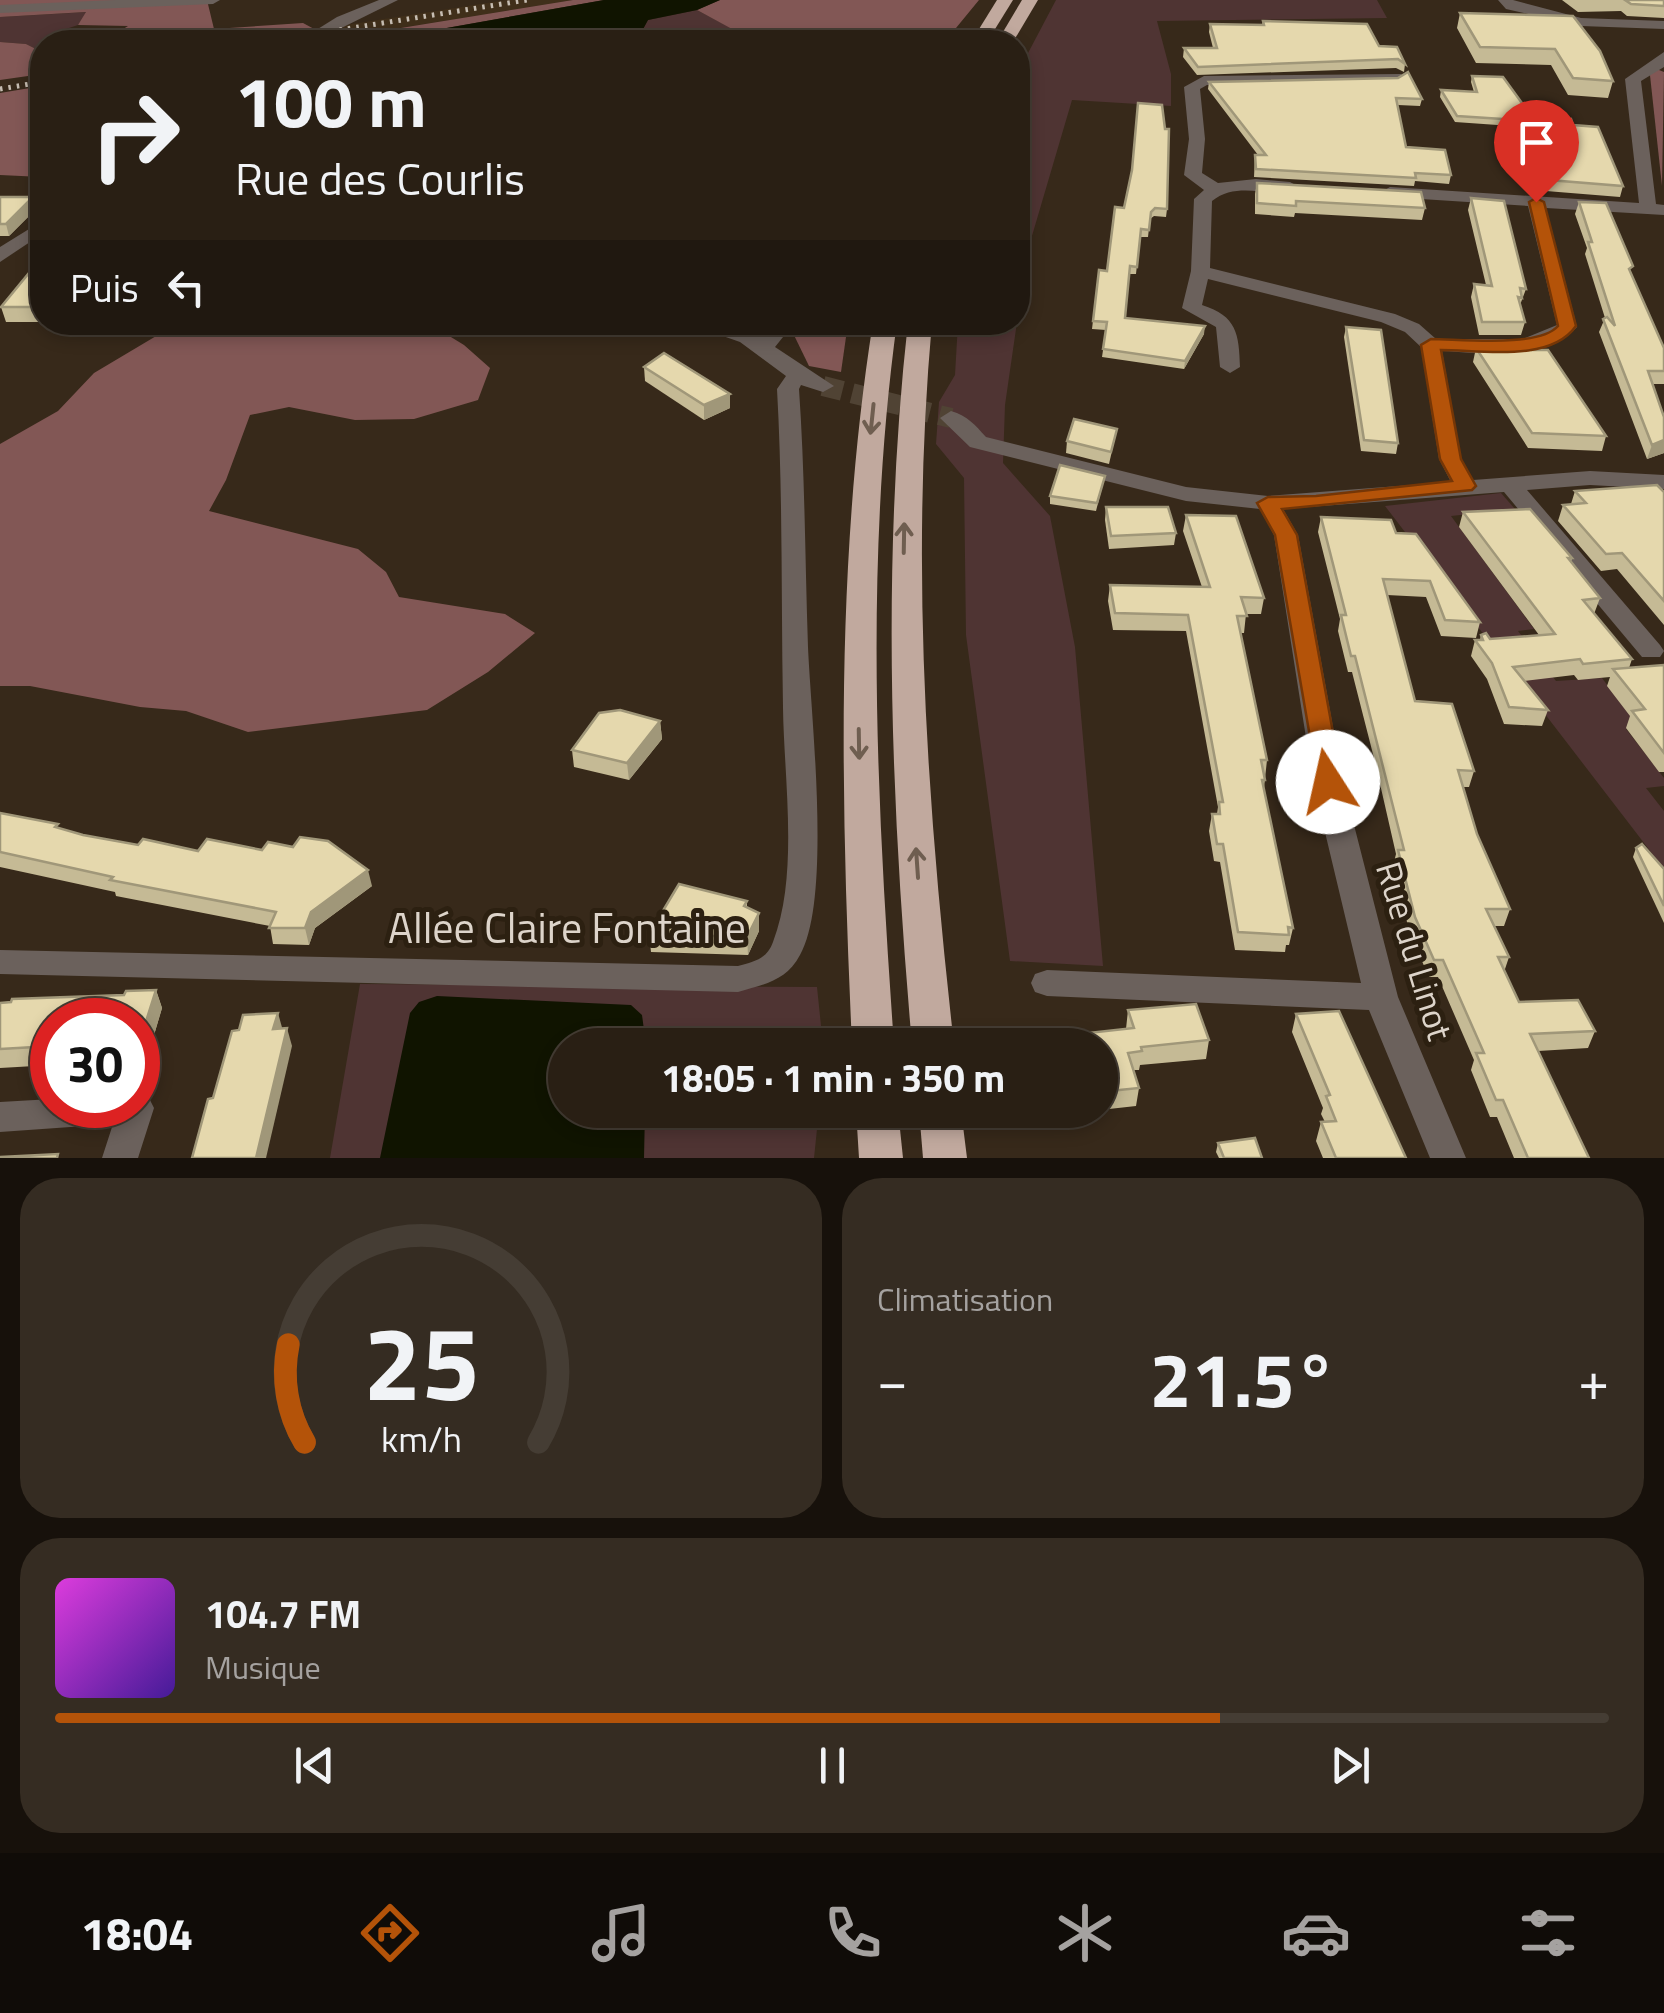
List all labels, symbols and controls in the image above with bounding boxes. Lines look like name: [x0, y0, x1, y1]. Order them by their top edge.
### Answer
text: 100 m: [235, 48, 427, 154]
icon: right: [70, 70, 200, 200]
pin: [1494, 100, 1579, 203]
icon: arrive: [1509, 115, 1564, 170]
text: Rue des Courlis: [235, 144, 525, 212]
text: Puis: [70, 259, 139, 317]
icon: left: [159, 260, 214, 315]
one-way arrow: [862, 402, 881, 435]
one-way arrow: [895, 523, 914, 555]
one-way arrow: [850, 727, 869, 759]
position arrow: [1276, 730, 1380, 834]
one-way arrow: [907, 848, 926, 880]
street label: Rue du Linot: [1362, 855, 1468, 1047]
street label: Allée Claire Fontaine: [388, 895, 746, 959]
speed limit sign: 30: [30, 998, 160, 1128]
text: 18:05 · 1 min · 350 m: [661, 1049, 1005, 1107]
text: Climatisation: [877, 1275, 1053, 1323]
text: 25: [363, 1282, 479, 1440]
text: 21.5°: [1149, 1322, 1337, 1436]
text: −: [877, 1338, 908, 1421]
text: +: [1578, 1338, 1609, 1421]
text: km/h: [381, 1411, 461, 1466]
text: 104.7 FM: [205, 1585, 361, 1643]
text: Musique: [205, 1643, 321, 1691]
icon: previous: [287, 1738, 342, 1793]
icon: pause: [805, 1738, 860, 1793]
icon: next: [1323, 1738, 1378, 1793]
icon: directions: [355, 1898, 425, 1968]
icon: music: [586, 1898, 656, 1968]
icon: phone: [818, 1898, 888, 1968]
icon: climate: [1050, 1898, 1120, 1968]
icon: car: [1281, 1898, 1351, 1968]
icon: filters: [1513, 1898, 1583, 1968]
text: 18:04: [81, 1899, 193, 1967]

